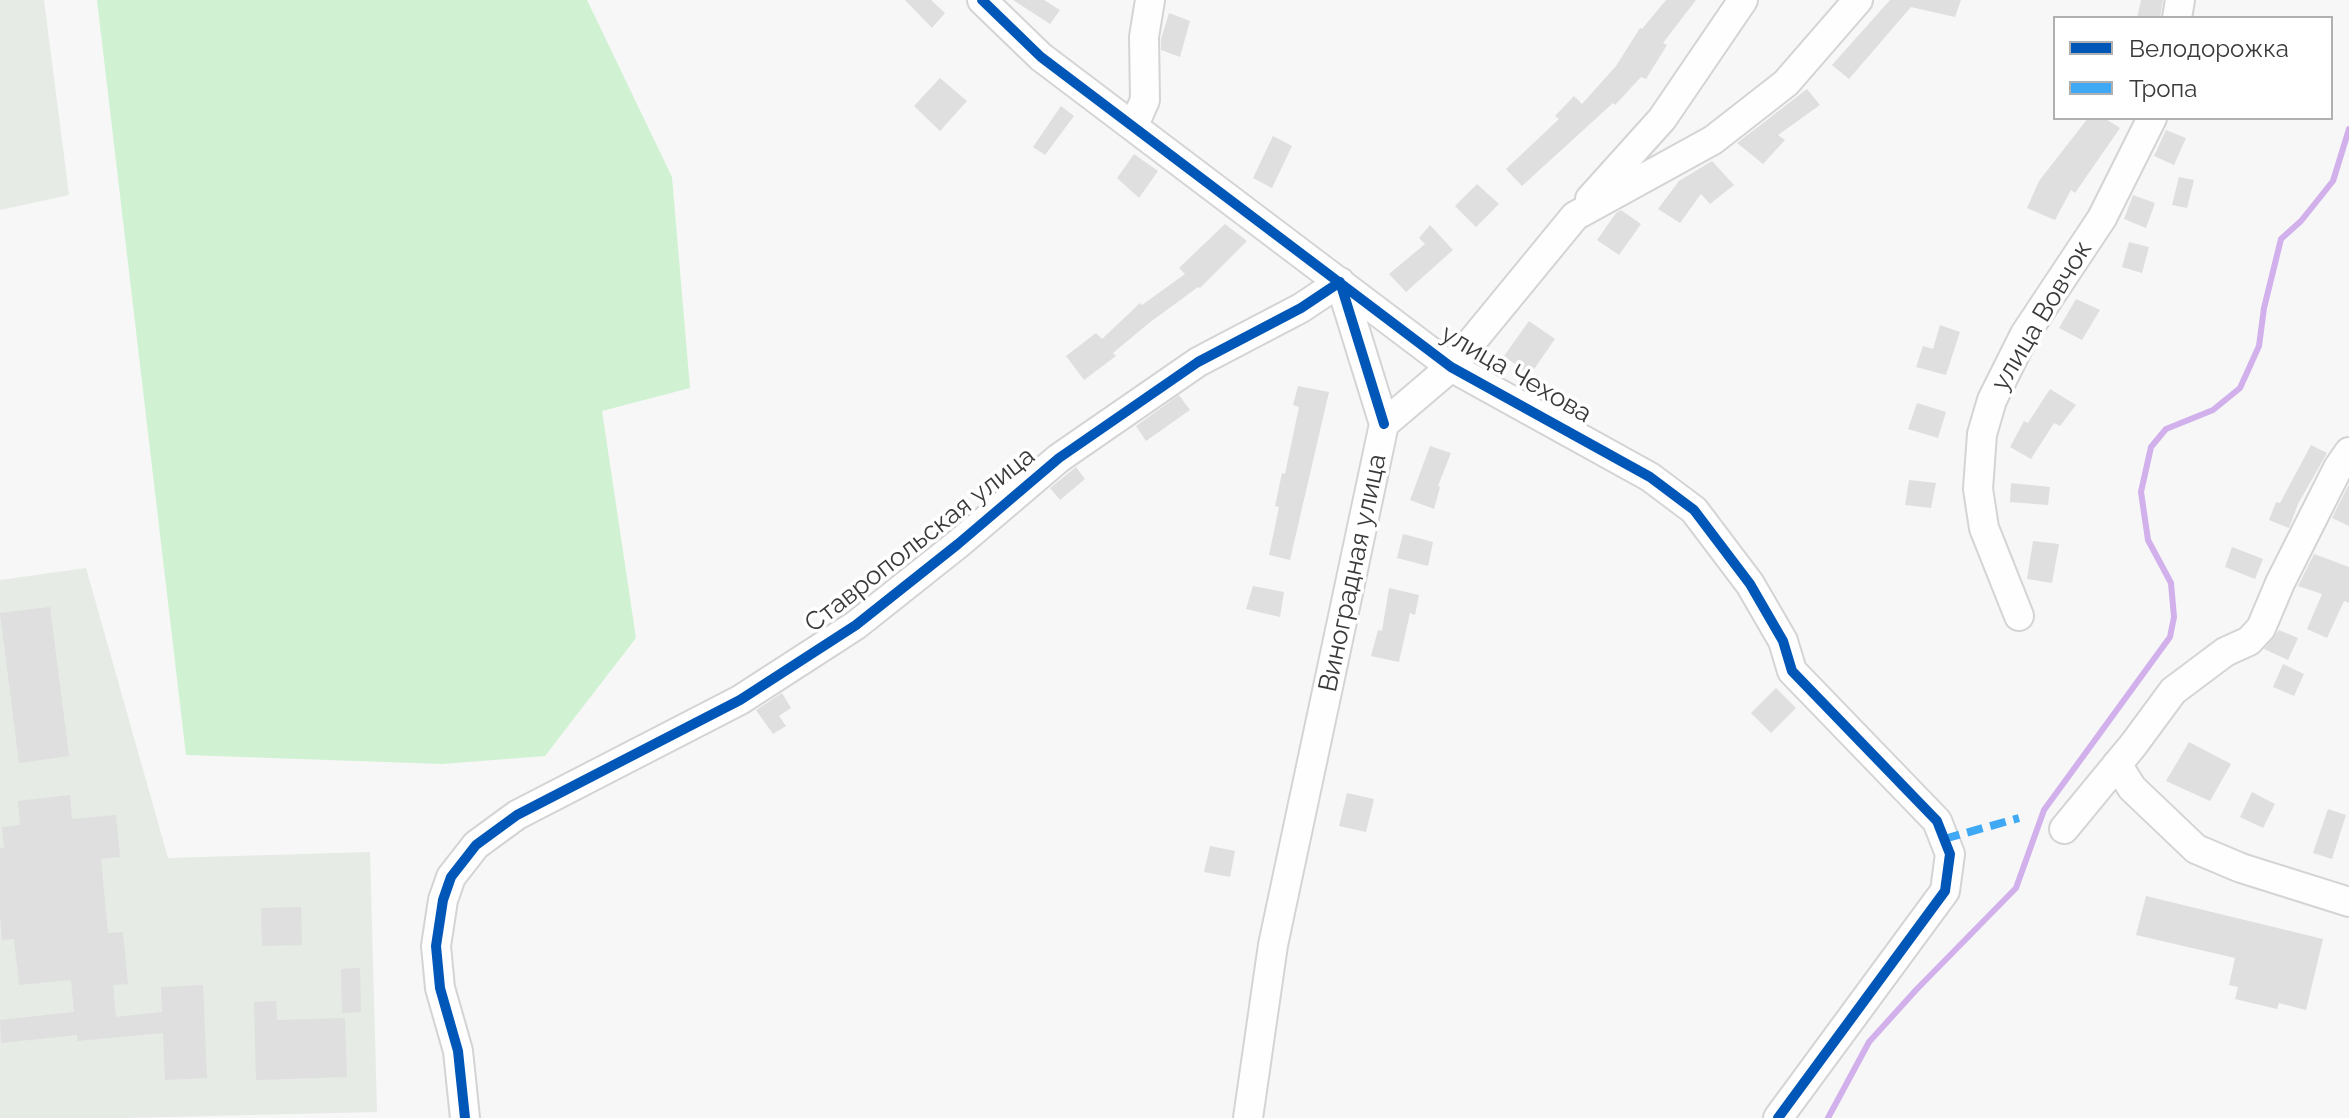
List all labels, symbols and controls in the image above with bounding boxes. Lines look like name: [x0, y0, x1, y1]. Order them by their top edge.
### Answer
legend: [2053, 16, 2333, 120]
text: Велодорожка: [2129, 34, 2289, 63]
text: Тропа: [2129, 74, 2197, 103]
street label: улица Вовчок: [1985, 235, 2099, 397]
street label: улица Чехова: [1435, 318, 1597, 430]
street label: Ставропольская улица: [799, 441, 1041, 639]
street label: Виноградная улица: [1313, 451, 1393, 695]

